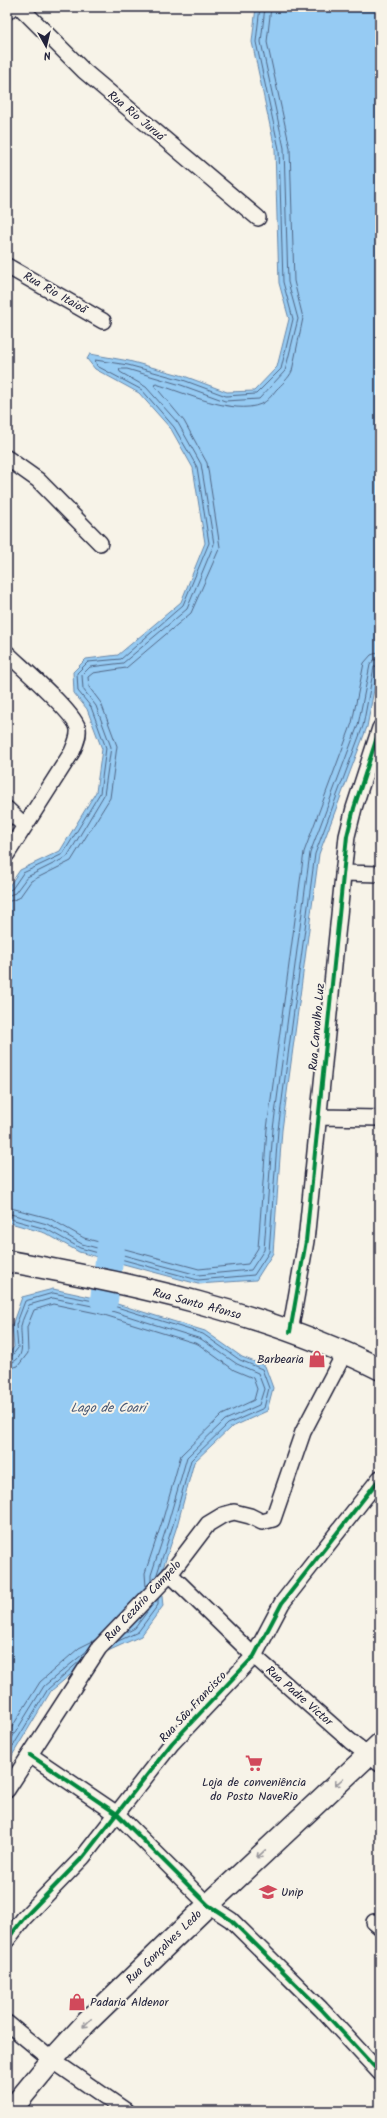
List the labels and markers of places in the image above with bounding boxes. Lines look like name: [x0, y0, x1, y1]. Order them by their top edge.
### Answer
shop icon: Barbearia: [307, 1349, 327, 1369]
place label: Barbearia: [257, 1350, 304, 1369]
supermarket icon: Loja de conveniência do Posto NaveRio: [244, 1753, 264, 1773]
place label: Loja de conveniência do Posto NaveRio: [202, 1773, 306, 1806]
school or university icon: Unip: [258, 1882, 278, 1902]
place label: Unip: [281, 1883, 303, 1902]
shop icon: Padaria Aldenor: [67, 1992, 87, 2012]
place label: Padaria Aldenor: [90, 1993, 169, 2012]

